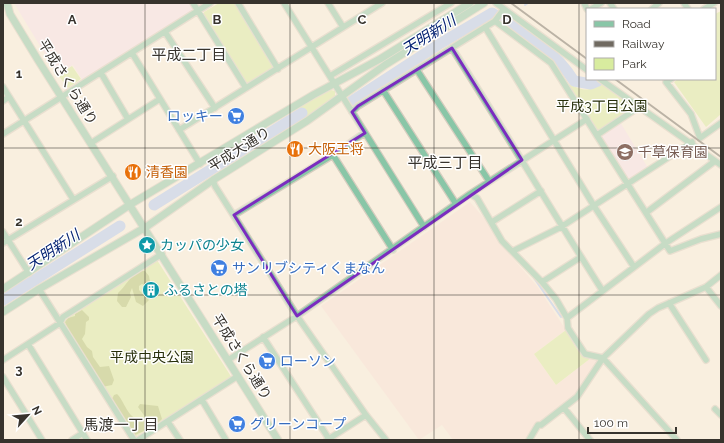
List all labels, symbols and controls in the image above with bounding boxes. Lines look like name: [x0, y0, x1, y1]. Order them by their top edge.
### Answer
legend: [586, 8, 716, 80]
water label: 天明新川: [399, 10, 461, 59]
text: A: [68, 12, 77, 27]
text: B: [213, 12, 222, 27]
text: C: [358, 12, 367, 27]
text: D: [502, 12, 512, 27]
text: Road: [622, 17, 651, 31]
street label: 平成さくら通り: [35, 36, 101, 128]
text: Railway: [622, 37, 665, 51]
district label: 平成二丁目: [151, 46, 227, 64]
text: Park: [622, 57, 647, 71]
text: 1: [16, 66, 23, 81]
park label: 平成3丁目公園: [556, 98, 648, 114]
supermarket icon: ロッキー: [226, 106, 246, 126]
place label: ロッキー: [167, 108, 223, 124]
street label: 平成大通り: [205, 124, 273, 174]
restaurant icon: 大阪王将: [285, 139, 305, 159]
place label: 大阪王将: [308, 141, 364, 157]
school or university icon: 千草保育園: [615, 142, 635, 162]
place label: 千草保育園: [638, 144, 708, 160]
district label: 平成三丁目: [407, 154, 483, 172]
restaurant icon: 清香園: [123, 162, 143, 182]
place label: 清香園: [146, 164, 188, 180]
text: 2: [15, 214, 23, 229]
water label: 天明新川: [23, 225, 85, 274]
place icon: カッパの少女: [137, 235, 157, 255]
place label: カッパの少女: [160, 237, 244, 253]
supermarket icon: サンリブシティくまなん: [209, 258, 229, 278]
place label: サンリブシティくまなん: [232, 260, 385, 276]
building icon: ふるさとの塔: [141, 280, 161, 300]
place label: ふるさとの塔: [164, 282, 248, 298]
street label: 平成さくら通り: [209, 311, 275, 403]
park label: 平成中央公園: [110, 349, 194, 365]
supermarket icon: ローソン: [257, 351, 277, 371]
place label: ローソン: [280, 353, 336, 369]
text: 3: [15, 362, 23, 377]
north arrow: [8, 395, 48, 435]
text: N: [29, 404, 44, 417]
scale bar: [588, 409, 676, 435]
supermarket icon: グリーンコープ: [227, 414, 247, 434]
district label: 馬渡一丁目: [83, 416, 159, 434]
place label: グリーンコープ: [250, 416, 346, 432]
text: 100 m: [594, 416, 628, 430]

